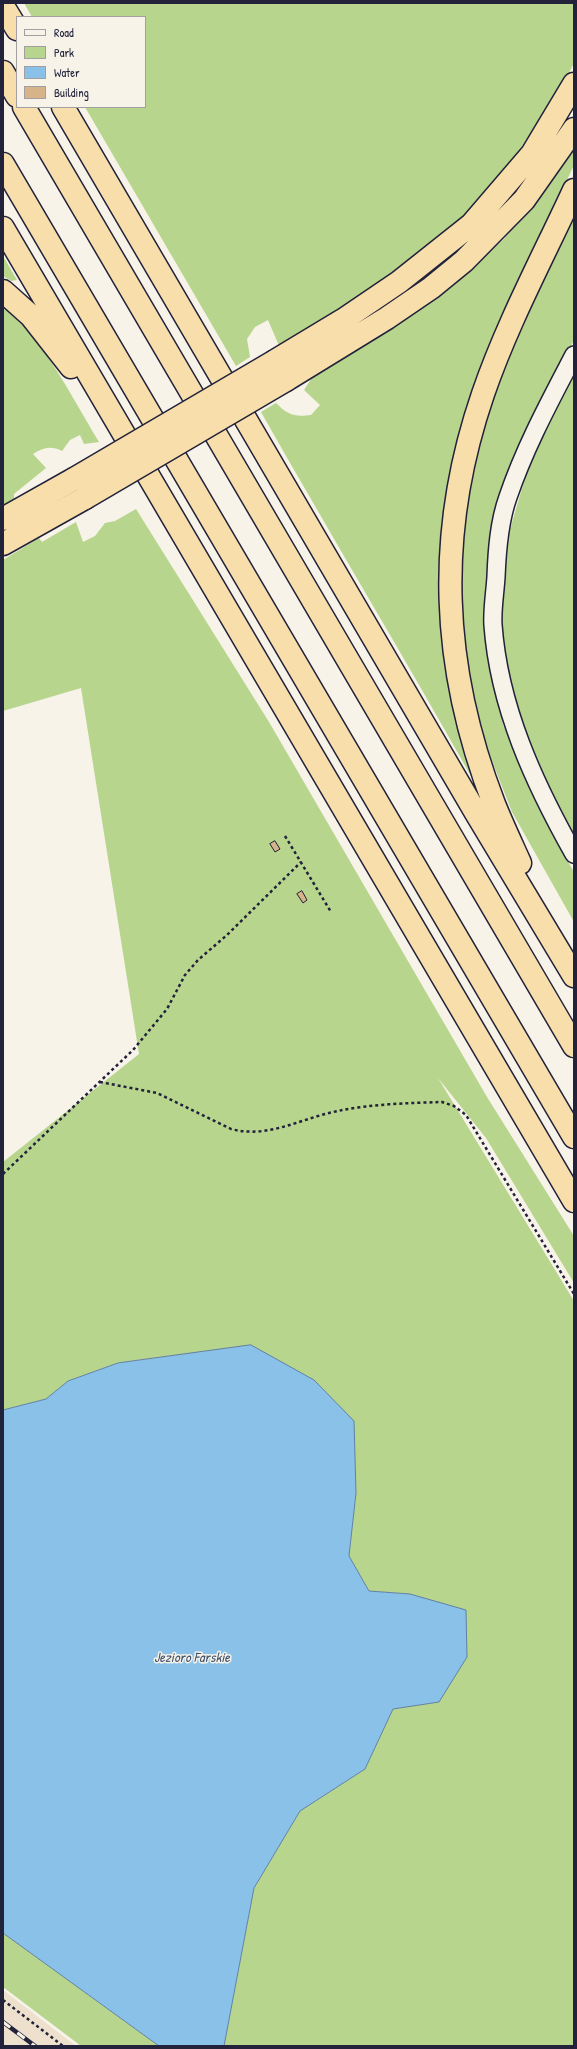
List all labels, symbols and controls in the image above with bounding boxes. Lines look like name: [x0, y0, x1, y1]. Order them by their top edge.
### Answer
legend: [16, 16, 146, 108]
text: Road: [54, 24, 74, 41]
text: Park: [54, 44, 74, 61]
text: Water: [54, 64, 80, 81]
text: Building: [54, 84, 89, 101]
water label: Jezioro Farskie: [154, 1650, 230, 1666]

